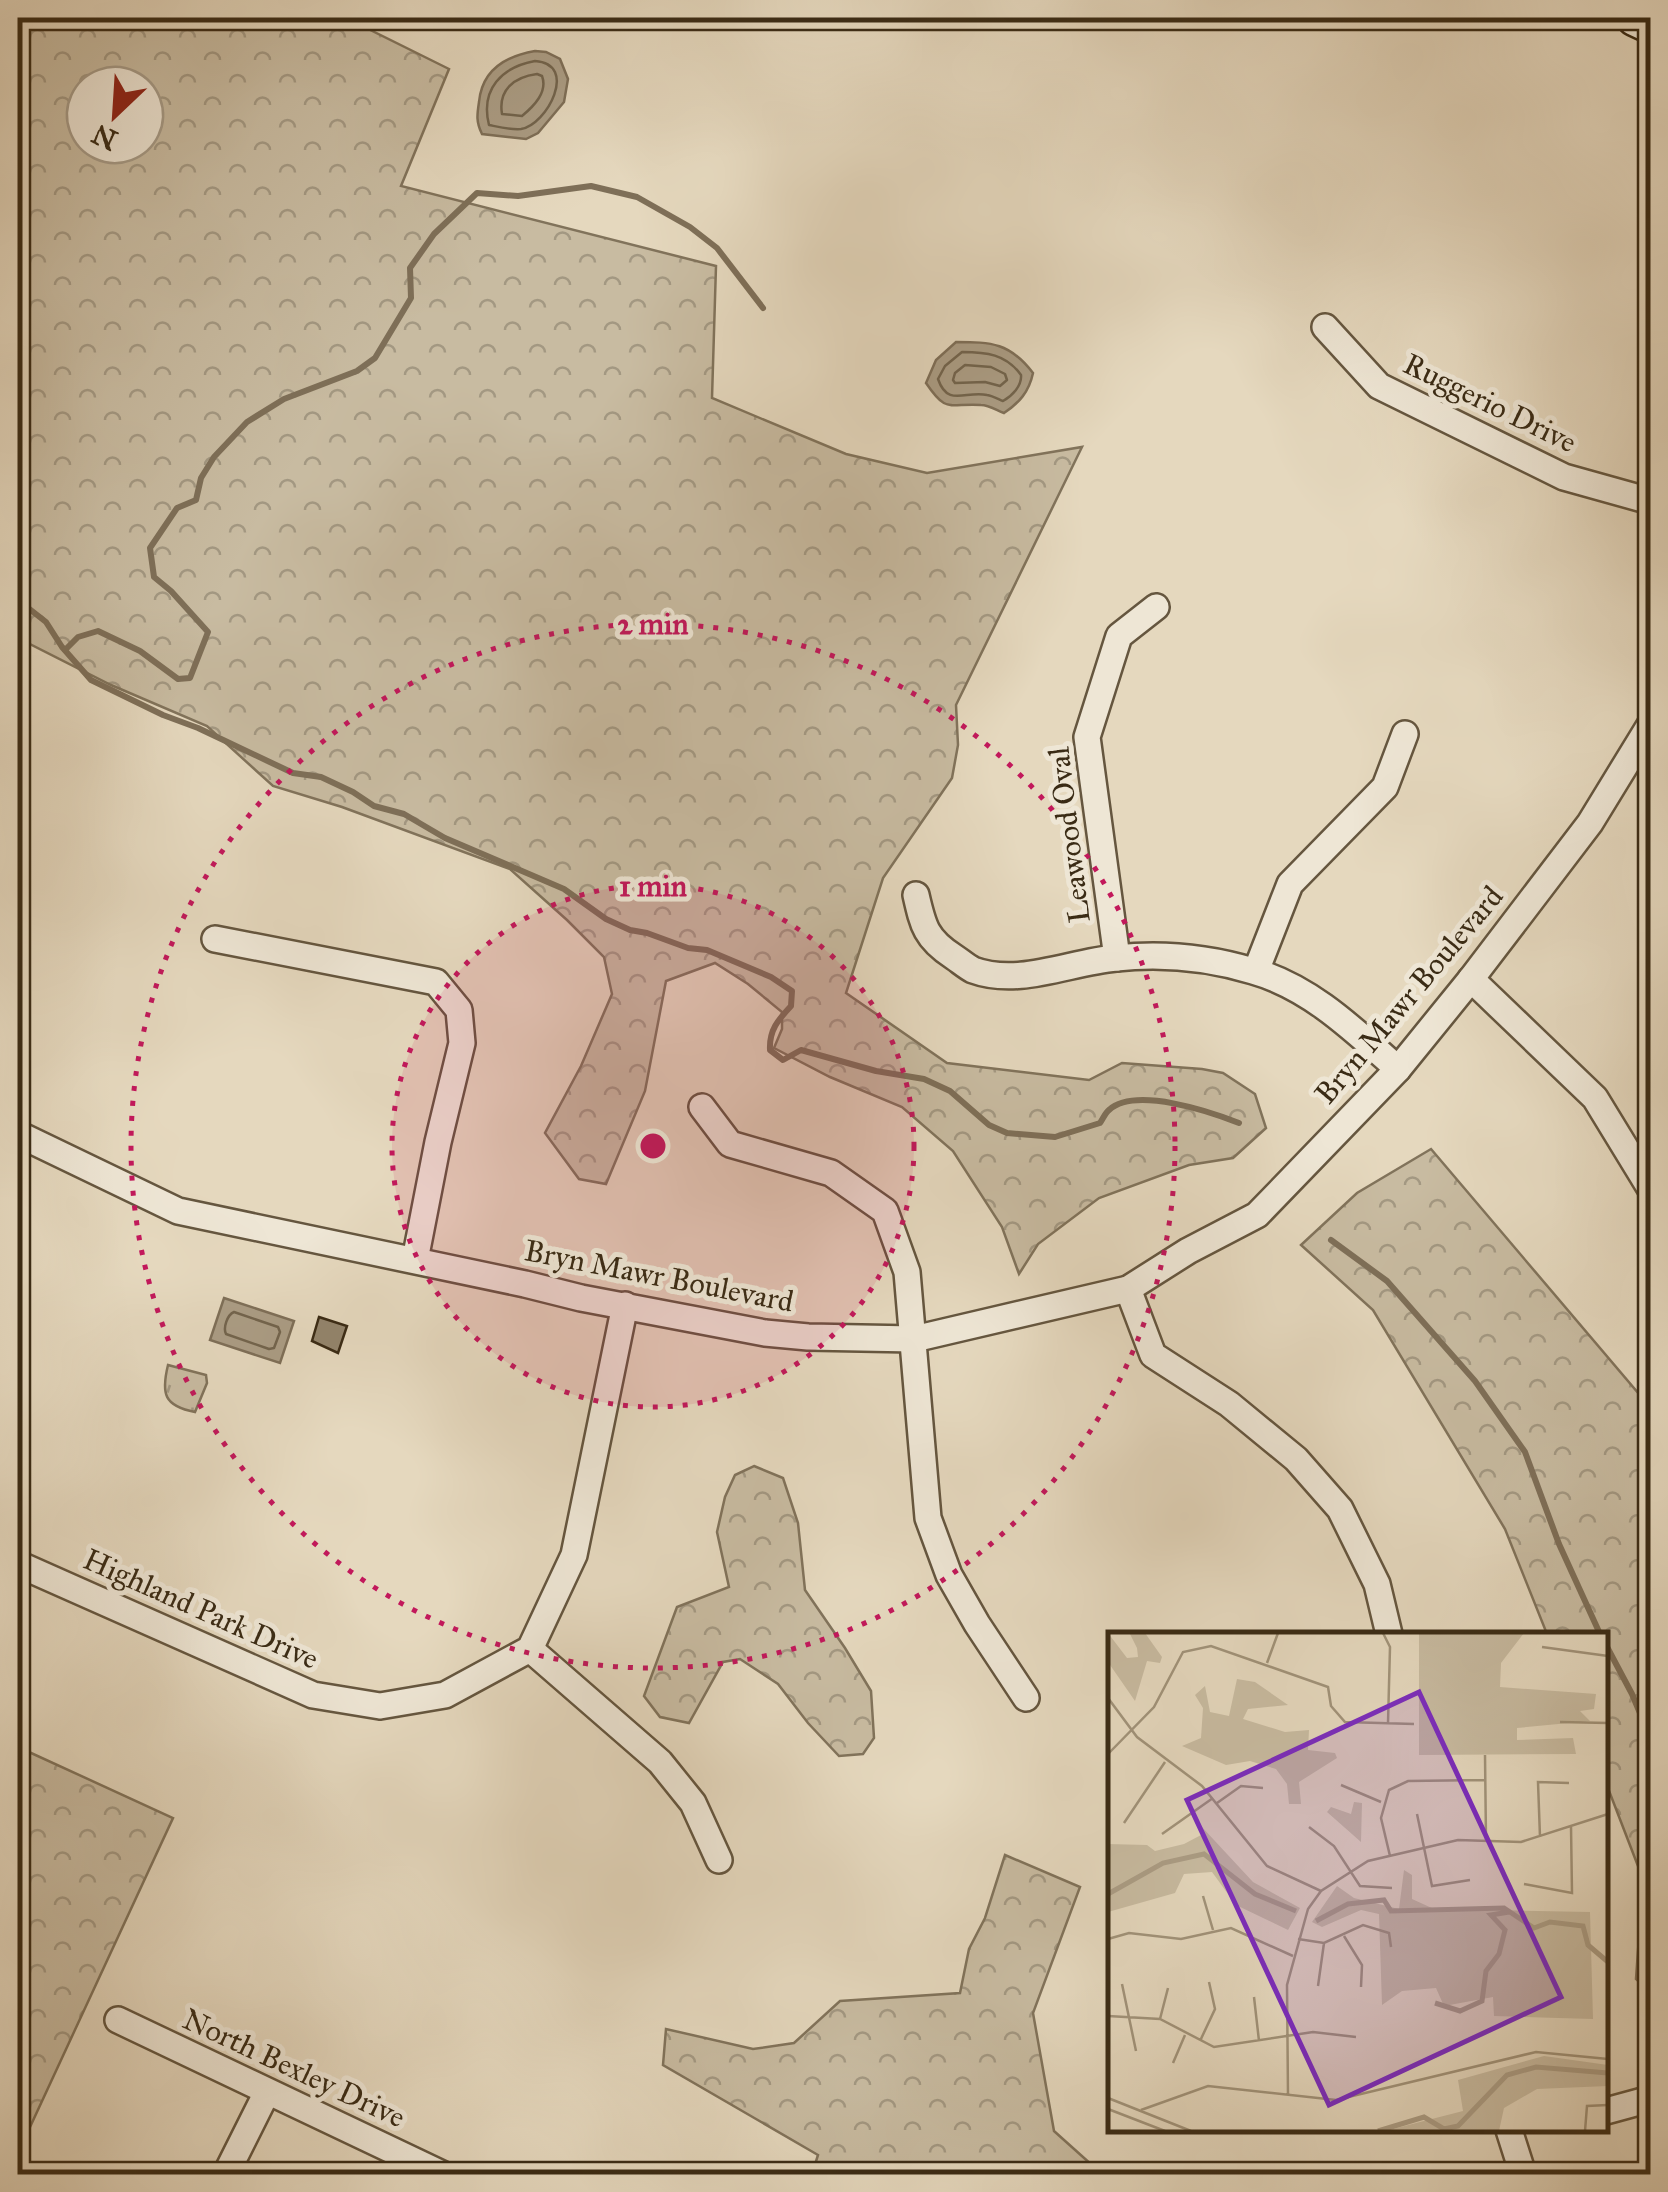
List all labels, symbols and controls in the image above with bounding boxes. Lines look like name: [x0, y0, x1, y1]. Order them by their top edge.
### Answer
north arrow: [65, 65, 165, 165]
text: N: [86, 116, 123, 158]
street label: Ruggerio Drive: [1398, 346, 1582, 460]
text: 2 min: [618, 606, 689, 642]
street label: Leawood Oval: [1040, 744, 1098, 925]
text: 1 min: [619, 868, 688, 904]
street label: Bryn Mawr Boulevard: [1307, 879, 1511, 1111]
centre of rings: [635, 1128, 671, 1164]
street label: Bryn Mawr Boulevard: [521, 1232, 797, 1320]
street label: Highland Park Drive: [78, 1541, 324, 1677]
inset map: [1108, 1632, 1608, 2132]
street label: North Bexley Drive: [177, 2001, 411, 2135]

